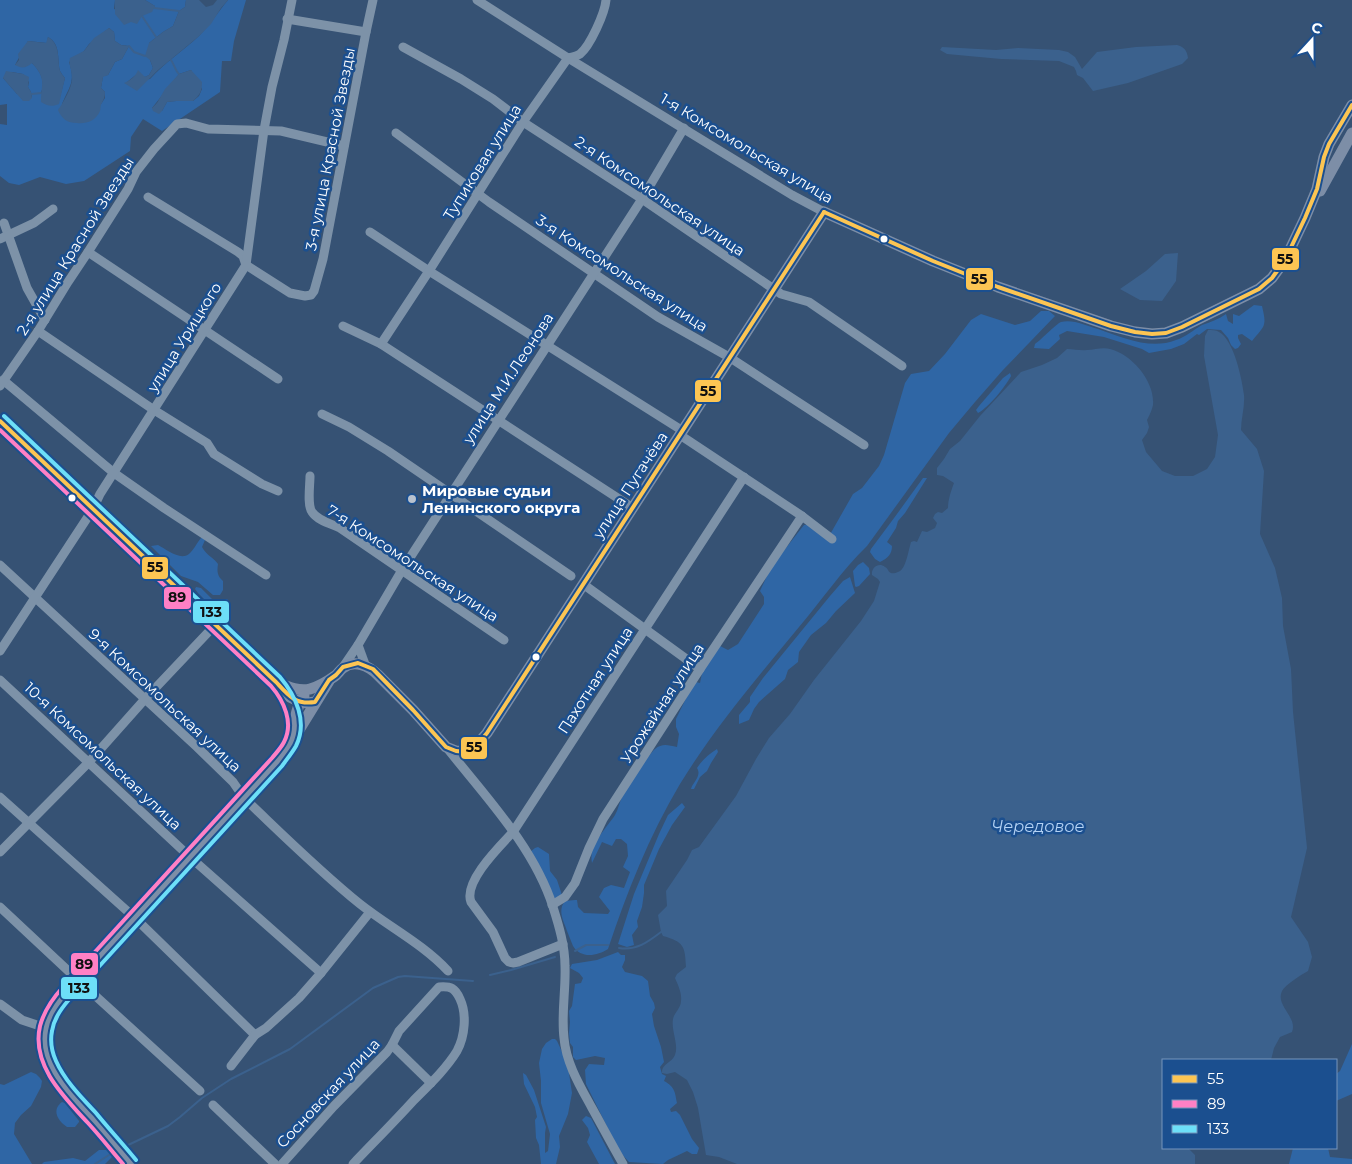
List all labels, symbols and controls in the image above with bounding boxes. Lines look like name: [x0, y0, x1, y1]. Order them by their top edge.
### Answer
north arrow: [1287, 15, 1337, 65]
text: С: [1309, 18, 1325, 38]
street label: 3-я улица Красной Звезды: [301, 46, 359, 252]
street label: 1-я Комсомольская улица: [657, 89, 837, 207]
street label: Тупиковая улица: [439, 101, 525, 223]
street label: 2-я Комсомольская улица: [571, 132, 749, 260]
street label: 2-я улица Красной Звезды: [12, 153, 138, 339]
street label: 3-я Комсомольская улица: [533, 210, 711, 336]
unlabelled marker: [879, 234, 889, 244]
line badge: 55: [1271, 247, 1300, 271]
text: 55: [1277, 250, 1293, 268]
line badge: 55: [965, 267, 994, 291]
text: 55: [971, 270, 987, 288]
street label: улица Урицкого: [142, 279, 225, 396]
street label: улица М.И.Леонова: [458, 309, 557, 448]
line badge: 55: [694, 379, 722, 403]
text: 55: [700, 382, 716, 400]
street label: улица Пугачёва: [588, 428, 672, 543]
place label: Мировые судьи Ленинского округа: [422, 481, 580, 517]
unlabelled marker: [67, 493, 77, 503]
marker: Мировые судьи Ленинского округа: [406, 493, 418, 505]
street label: 7-я Комсомольская улица: [324, 500, 502, 626]
line badge: 55: [141, 556, 169, 580]
text: 55: [147, 558, 163, 576]
line badge: 89: [163, 586, 192, 610]
text: 89: [168, 588, 186, 606]
line badge: 133: [192, 600, 230, 624]
text: 133: [200, 603, 222, 621]
street label: Пахотная улица: [553, 623, 637, 737]
street label: 9-я Комсомольская улица: [85, 624, 245, 776]
street label: Урожайная улица: [616, 639, 708, 767]
unlabelled marker: [531, 652, 541, 662]
street label: 10-я Комсомольская улица: [20, 678, 186, 834]
line badge: 55: [460, 736, 488, 760]
text: 55: [466, 738, 482, 756]
water label: Чередовое: [992, 817, 1085, 836]
line badge: 89: [70, 952, 99, 976]
text: 89: [75, 955, 93, 973]
line badge: 133: [60, 976, 98, 1000]
text: 133: [68, 979, 90, 997]
street label: Сосновская улица: [272, 1034, 384, 1152]
legend: [1162, 1059, 1337, 1149]
text: 55: [1207, 1069, 1224, 1088]
text: 89: [1207, 1094, 1226, 1113]
text: 133: [1207, 1119, 1229, 1138]

